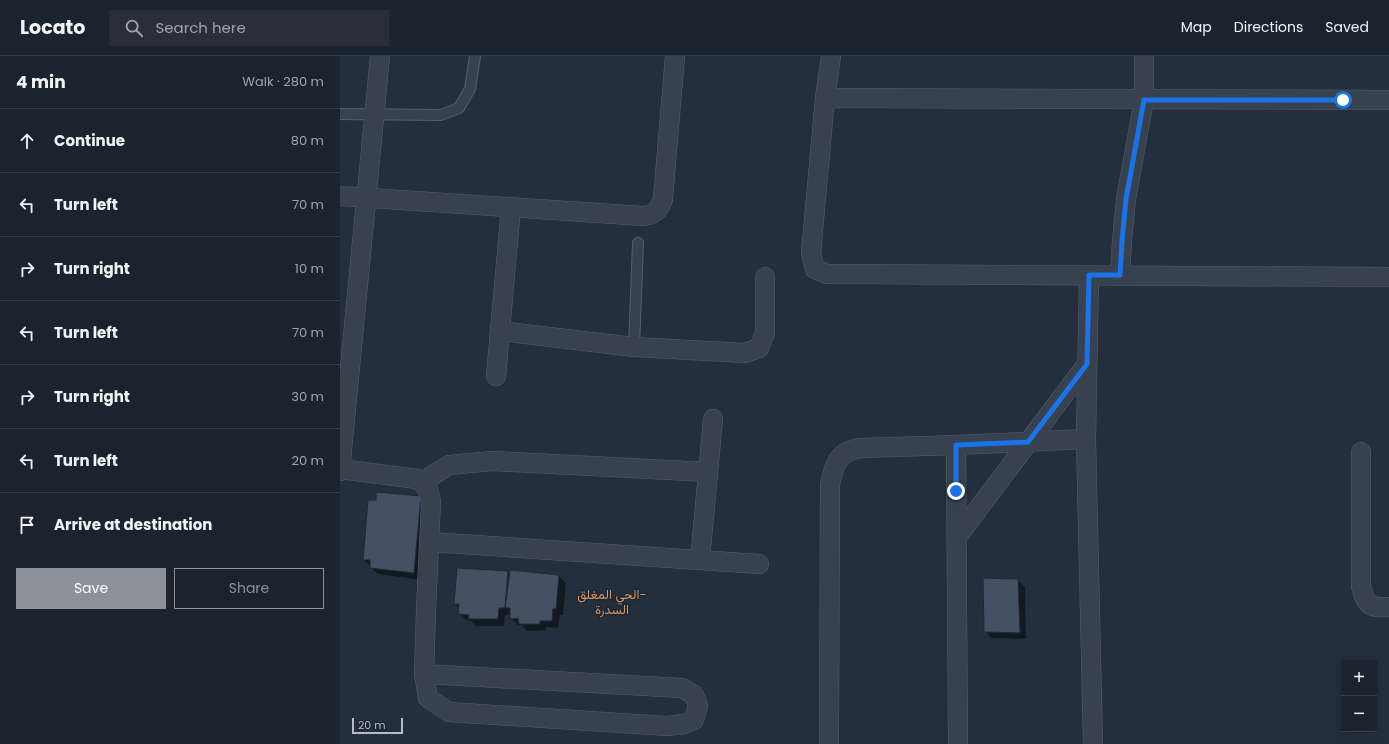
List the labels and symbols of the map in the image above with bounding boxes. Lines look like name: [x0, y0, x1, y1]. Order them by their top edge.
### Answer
route start: [1334, 91, 1352, 109]
route end: [947, 482, 965, 500]
district label: الحي المغلق- السدرة: [577, 585, 647, 619]
scale bar: [352, 716, 403, 735]

